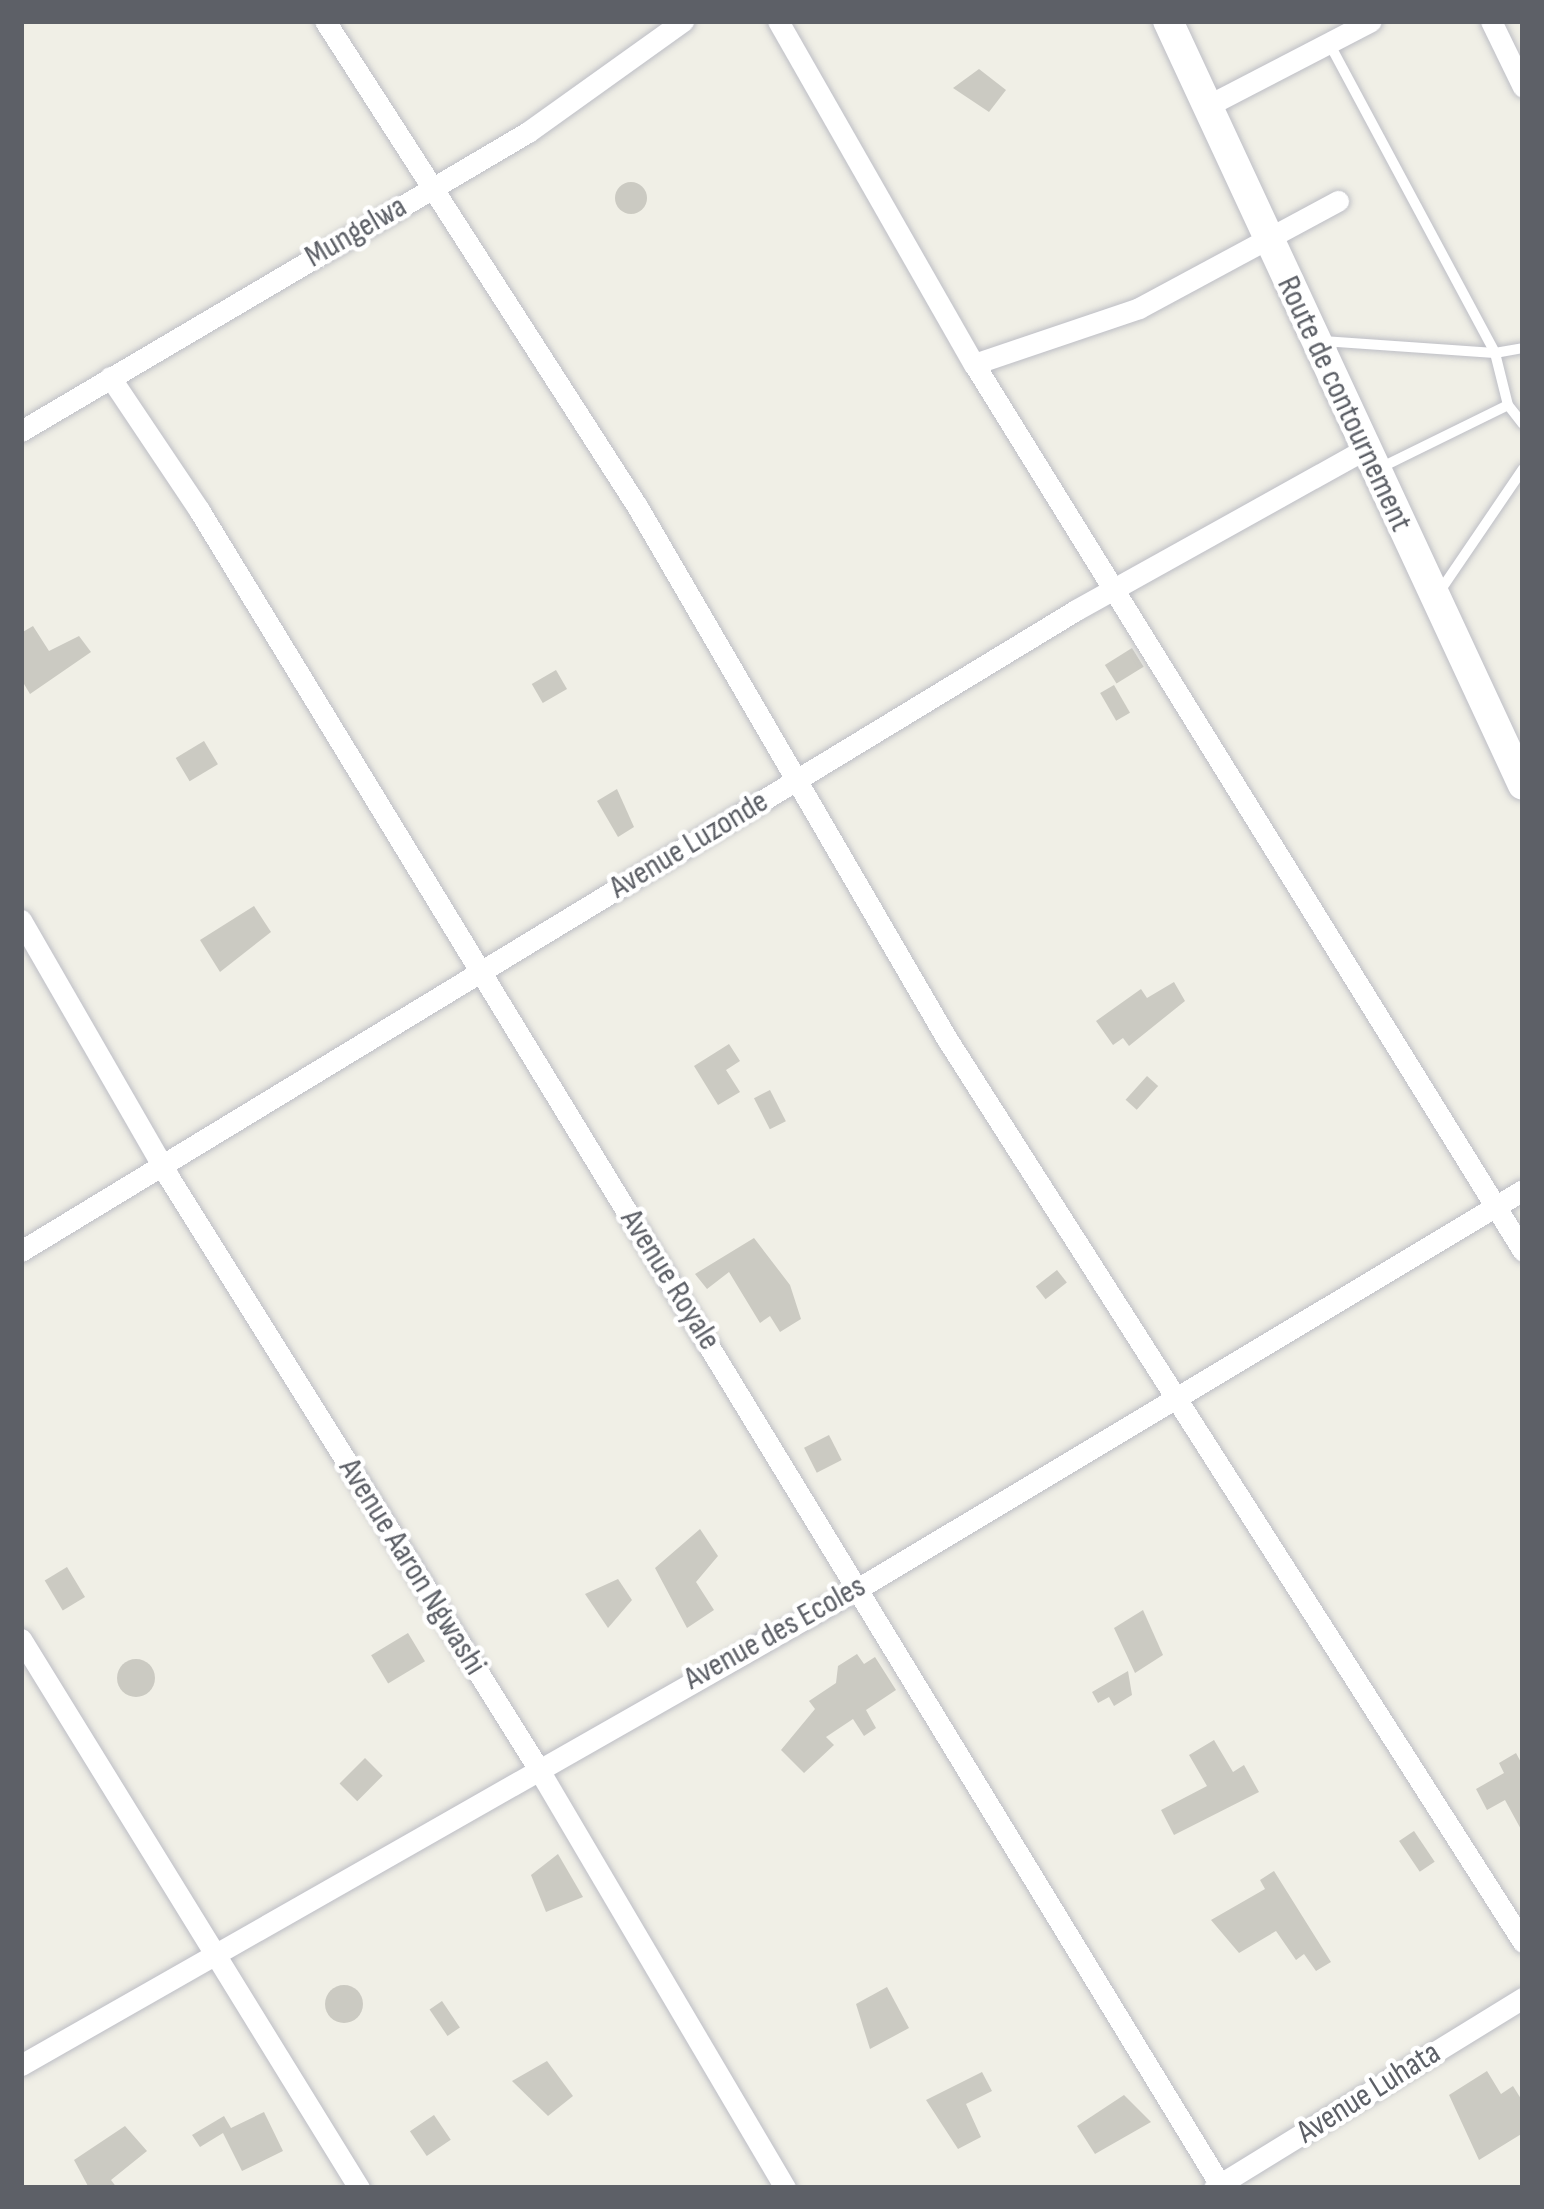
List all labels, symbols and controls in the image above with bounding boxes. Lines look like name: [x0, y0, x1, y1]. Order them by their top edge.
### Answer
street label: Mungelwa: [298, 187, 414, 277]
street label: Route de contournement: [1268, 270, 1420, 538]
street label: Avenue Luzonde: [602, 782, 776, 908]
street label: Avenue Royale: [611, 1202, 729, 1358]
street label: Avenue Aaron Ngwashi: [330, 1451, 494, 1683]
street label: Avenue des Ecoles: [677, 1567, 873, 1699]
street label: Avenue Luhata: [1290, 2033, 1448, 2153]

